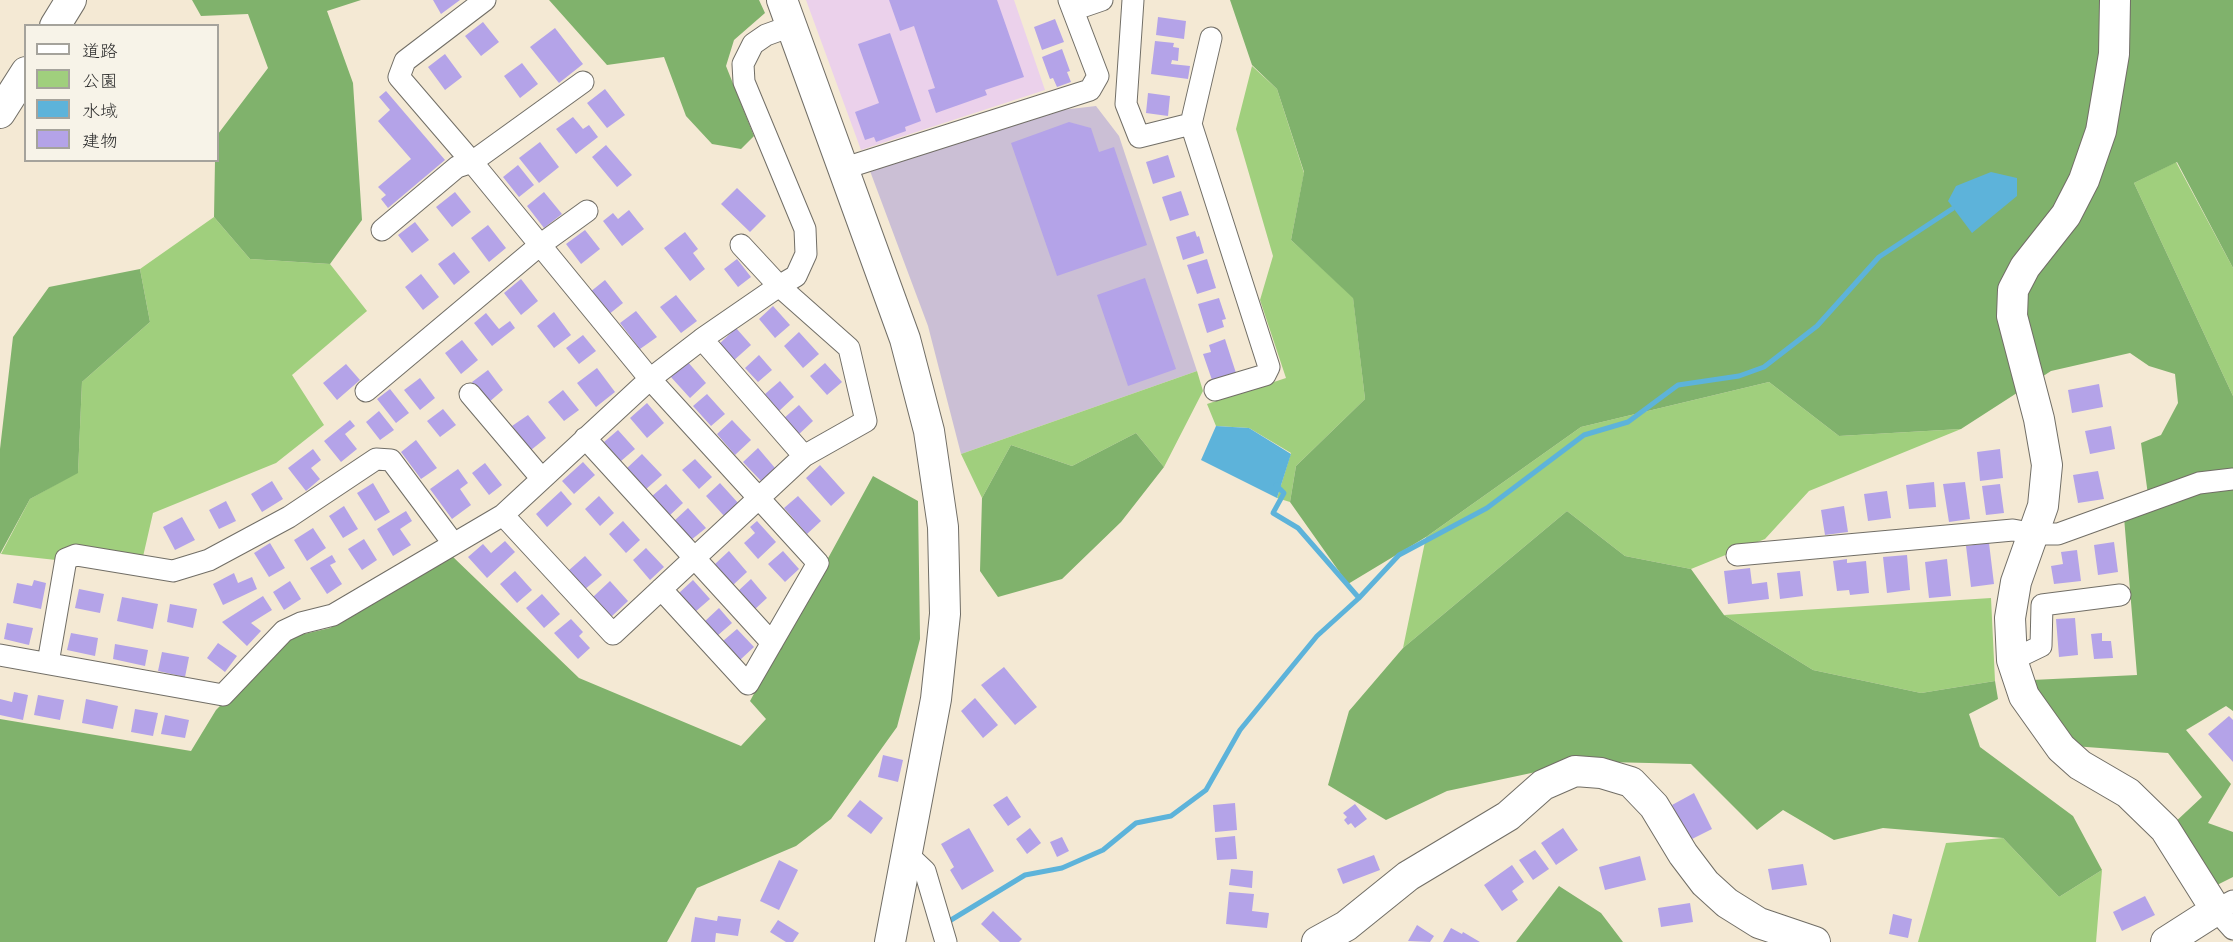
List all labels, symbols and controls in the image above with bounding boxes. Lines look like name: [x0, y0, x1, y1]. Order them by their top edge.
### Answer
legend: [24, 24, 219, 162]
text: 道路: [82, 38, 118, 63]
text: 公園: [82, 68, 118, 93]
text: 水域: [82, 98, 118, 123]
text: 建物: [82, 128, 118, 153]

